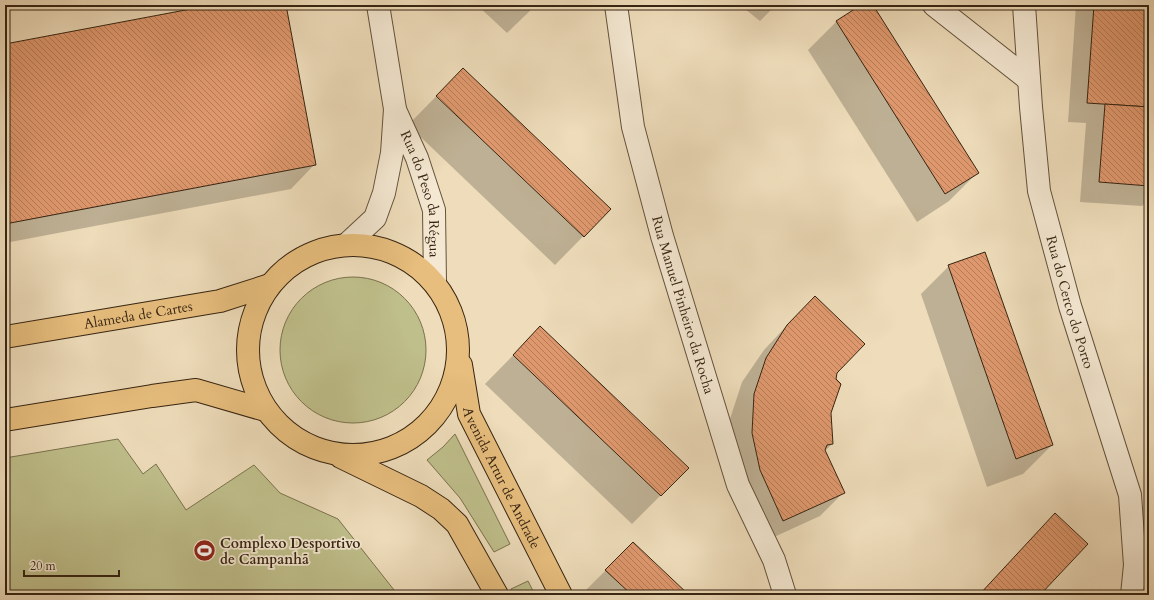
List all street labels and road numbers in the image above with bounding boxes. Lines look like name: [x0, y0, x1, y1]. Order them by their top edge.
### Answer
street label: Rua do Peso da Régua: [396, 128, 444, 258]
street label: Rua Manuel Pinheiro da Rocha: [647, 214, 719, 396]
street label: Rua do Cerco do Porto: [1041, 234, 1098, 372]
street label: Alameda de Cartes: [82, 297, 194, 334]
street label: Avenida Artur de Andrade: [458, 406, 545, 552]

